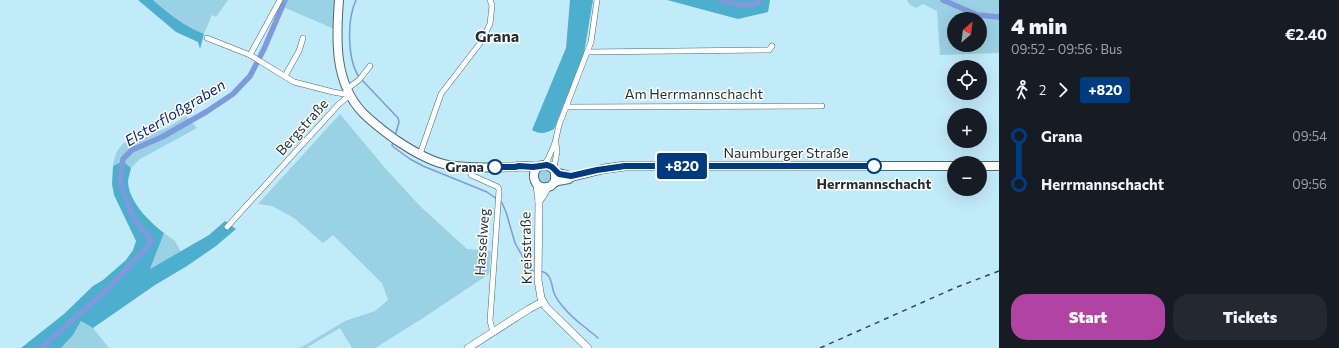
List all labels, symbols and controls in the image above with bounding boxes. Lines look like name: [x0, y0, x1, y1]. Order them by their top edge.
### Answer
north arrow: [947, 12, 987, 52]
map controls: [947, 12, 987, 196]
text: 4 min: [1011, 12, 1067, 39]
text: €2.40: [1285, 25, 1327, 43]
district label: Grana: [475, 26, 519, 45]
text: 09:52 – 09:56 · Bus: [1011, 41, 1122, 57]
button: locate: [947, 60, 987, 100]
water label: Elsterfloßgraben: [121, 75, 228, 149]
icon: walk: [1011, 79, 1033, 101]
icon: forward: [1052, 79, 1074, 101]
text: +820: [1088, 81, 1122, 98]
text: 2: [1039, 82, 1046, 98]
street label: Am Herrmannschacht: [625, 85, 764, 102]
street label: Bergstraße: [272, 95, 331, 158]
button: +: [947, 108, 987, 148]
text: Grana: [1041, 127, 1082, 145]
text: 09:54: [1292, 128, 1327, 144]
street label: Naumburger Straße: [723, 144, 849, 161]
line badge: +820: [654, 153, 710, 179]
button: −: [947, 156, 987, 196]
text: +820: [665, 157, 699, 174]
place label: Grana: [445, 158, 484, 175]
marker: Herrmannschacht: [866, 158, 882, 174]
marker: Grana: [487, 159, 503, 175]
place label: Herrmannschacht: [817, 175, 931, 192]
text: Herrmannschacht: [1041, 175, 1164, 193]
text: 09:56: [1292, 176, 1327, 192]
street label: Hasselweg: [471, 207, 492, 276]
street label: Kreisstraße: [516, 211, 535, 285]
button: Start: [1011, 294, 1165, 340]
button: Tickets: [1173, 294, 1327, 340]

